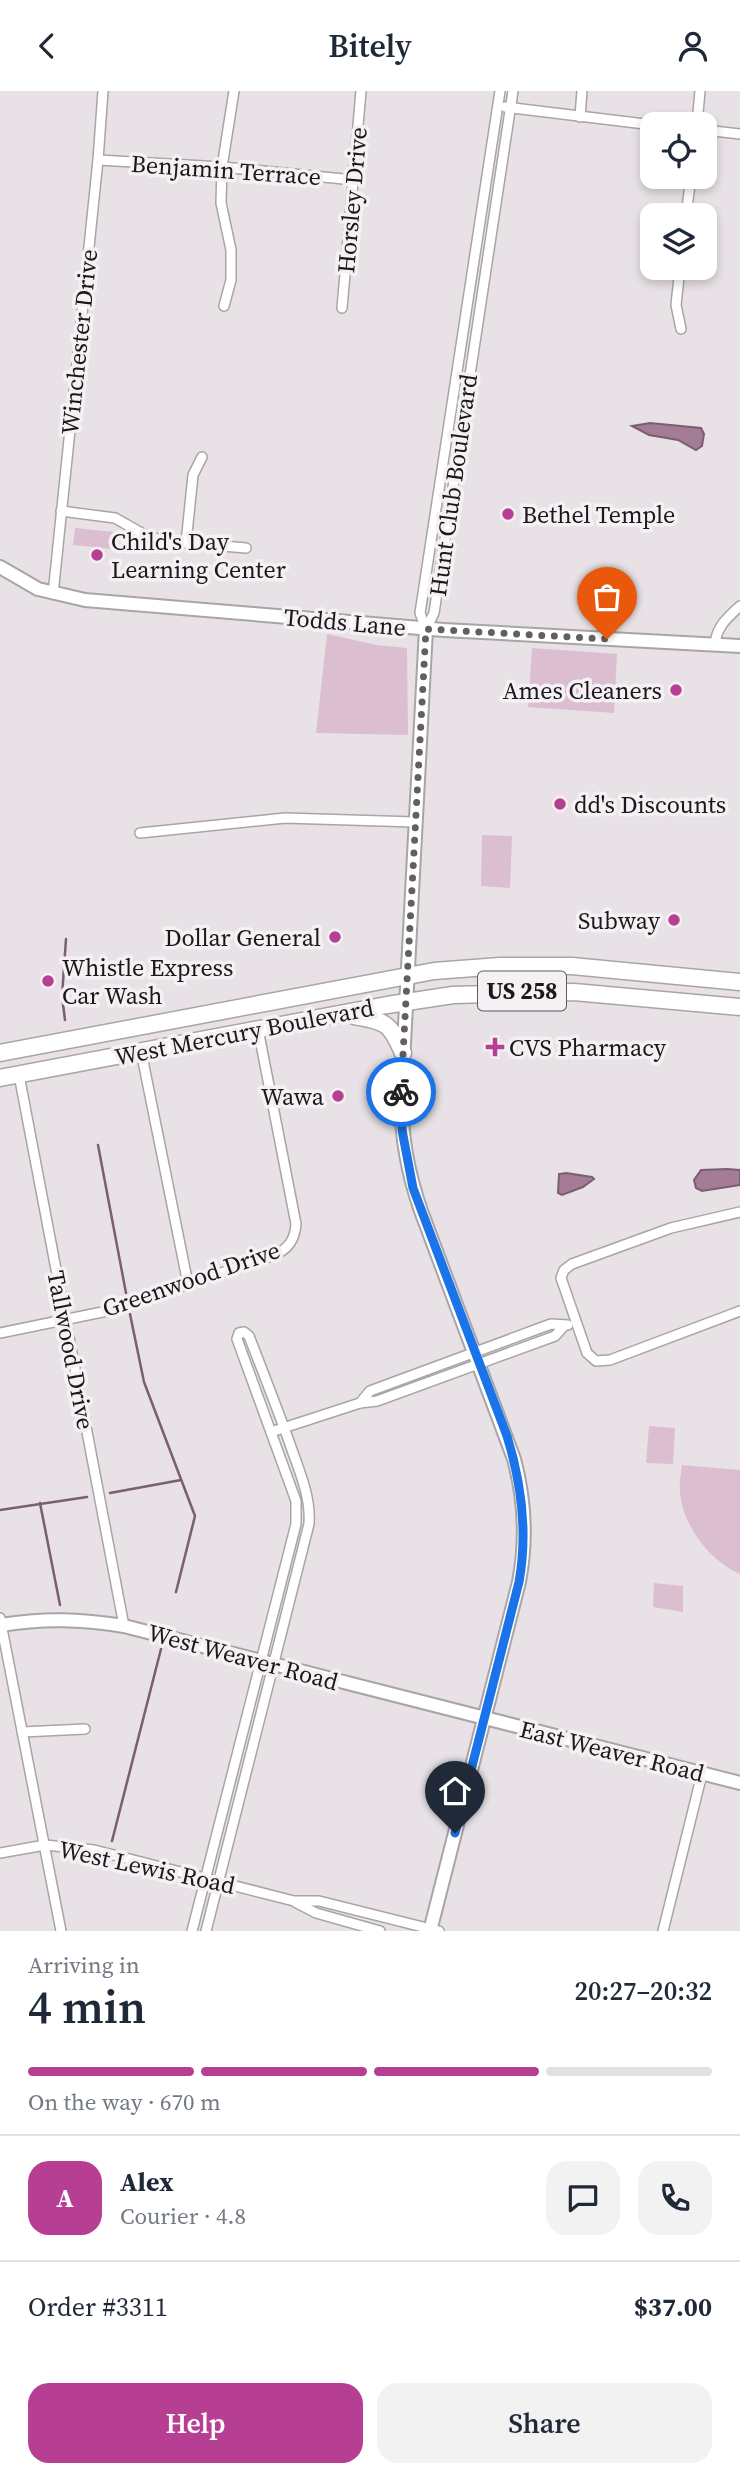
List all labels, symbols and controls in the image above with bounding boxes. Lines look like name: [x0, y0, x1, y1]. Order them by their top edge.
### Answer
text: Bitely: [328, 24, 412, 68]
icon: back: [28, 27, 66, 65]
icon: person: [674, 27, 712, 65]
map controls: [640, 112, 717, 280]
button: locate: [640, 112, 717, 189]
street label: Horsley Drive: [329, 126, 375, 274]
street label: Benjamin Terrace: [130, 147, 322, 193]
button: layers: [640, 203, 717, 280]
street label: Winchester Drive: [53, 248, 105, 436]
street label: Hunt Club Boulevard: [421, 371, 485, 598]
place label: Bethel Temple: [522, 498, 675, 531]
marker: Bethel Temple: [500, 506, 516, 522]
place label: Child's Day Learning Center: [111, 525, 286, 586]
marker: Child's Day Learning Center: [89, 547, 105, 563]
pin: [577, 567, 637, 639]
icon: bag: [588, 578, 626, 616]
street label: Todds Lane: [283, 600, 407, 644]
place label: Ames Cleaners: [503, 674, 662, 707]
marker: Ames Cleaners: [668, 682, 684, 698]
place label: dd's Discounts: [574, 788, 726, 821]
marker: dd's Discounts: [552, 796, 568, 812]
place label: Subway: [578, 904, 661, 937]
marker: Subway: [666, 912, 682, 928]
place label: Dollar General: [164, 921, 321, 954]
marker: Dollar General: [327, 929, 343, 945]
place label: Whistle Express Car Wash: [62, 951, 233, 1012]
road number: US 258: [478, 971, 566, 1011]
marker: Whistle Express Car Wash: [40, 973, 56, 989]
street label: West Mercury Boulevard: [112, 991, 377, 1073]
place label: CVS Pharmacy: [509, 1031, 667, 1064]
marker: CVS Pharmacy: [487, 1039, 503, 1055]
courier: [366, 1057, 436, 1127]
icon: bike: [382, 1073, 420, 1111]
place label: Wawa: [261, 1080, 325, 1113]
marker: Wawa: [330, 1088, 346, 1104]
street label: Greenwood Drive: [98, 1233, 284, 1325]
street label: Tallwood Drive: [39, 1268, 103, 1432]
street label: West Weaver Road: [144, 1616, 342, 1698]
street label: East Weaver Road: [516, 1712, 708, 1790]
pin: [425, 1761, 485, 1833]
icon: home: [436, 1772, 474, 1810]
street label: West Lewis Road: [56, 1832, 239, 1902]
text: Arriving in: [28, 1949, 140, 1981]
text: 20:27–20:32: [575, 1973, 712, 2009]
text: 4 min: [28, 1975, 146, 2038]
text: On the way · 670 m: [28, 2086, 221, 2118]
button: chat: [546, 2161, 620, 2235]
button: phone: [638, 2161, 712, 2235]
text: Alex: [120, 2164, 174, 2200]
text: A: [56, 2180, 74, 2216]
text: Courier · 4.8: [120, 2200, 246, 2232]
text: Order #3311: [28, 2289, 168, 2325]
text: $37.00: [634, 2289, 712, 2325]
button: Help: [28, 2383, 363, 2463]
button: Share: [377, 2383, 712, 2463]

